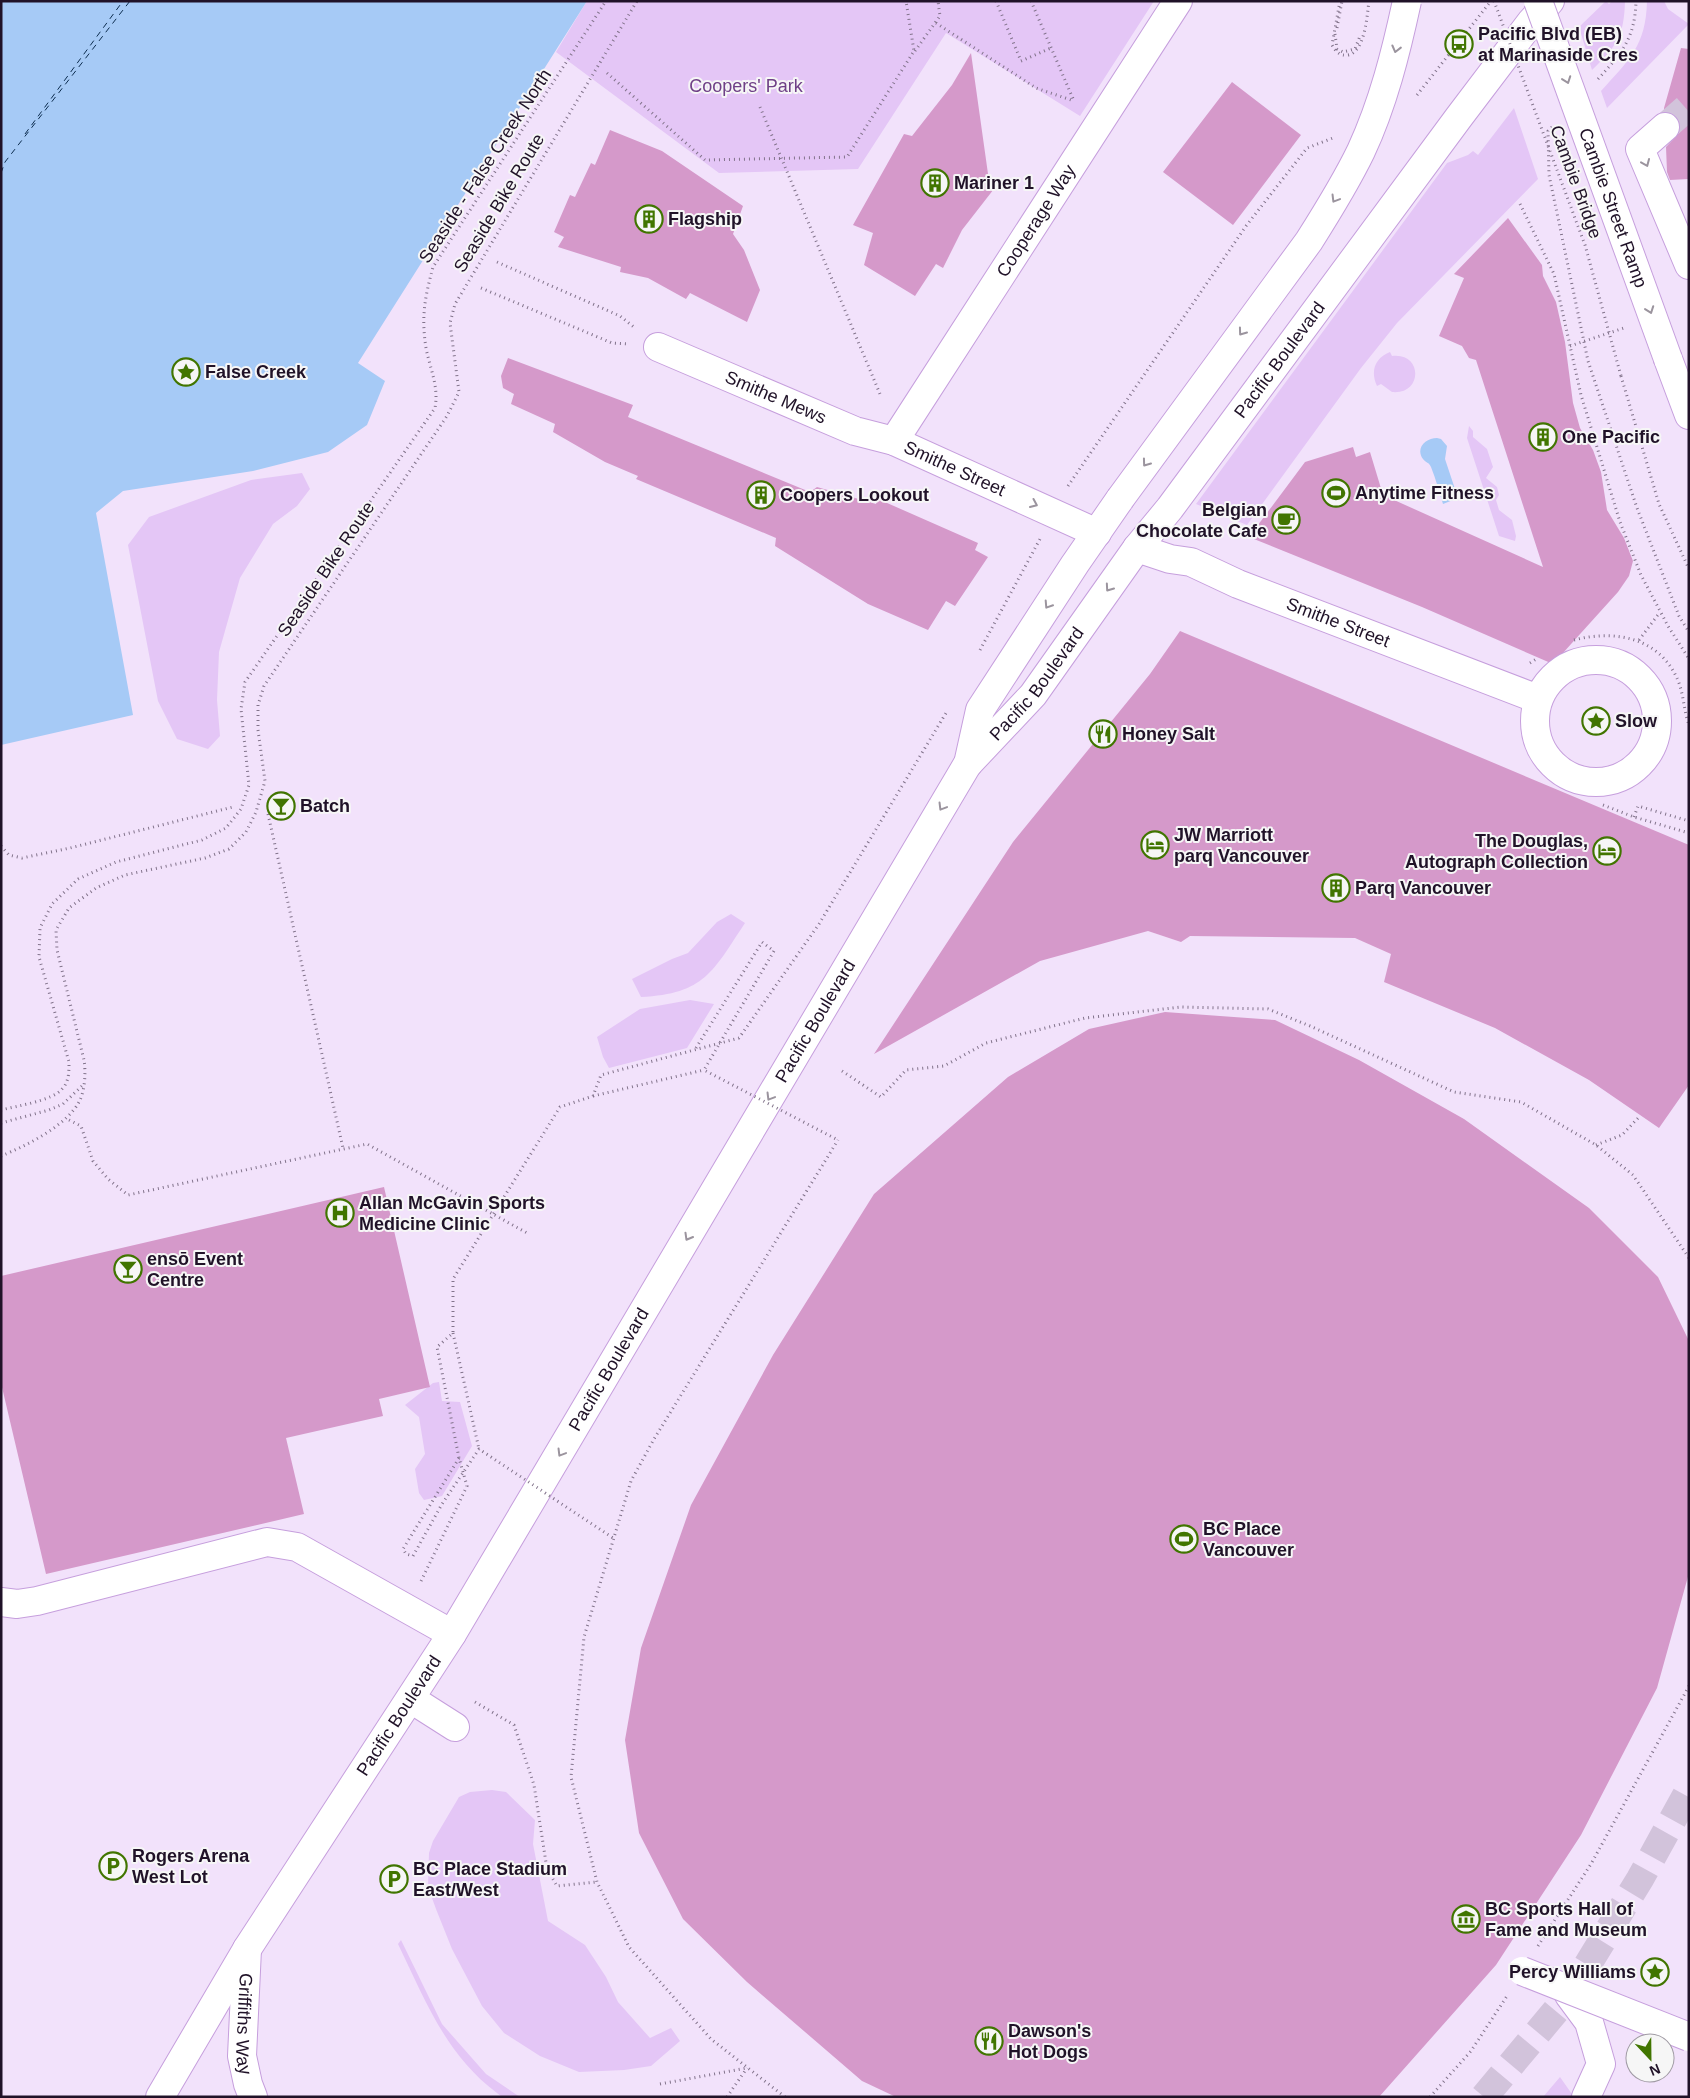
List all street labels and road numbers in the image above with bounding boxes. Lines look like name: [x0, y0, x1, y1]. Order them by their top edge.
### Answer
street label: Seaside - False Creek North: [415, 65, 555, 267]
street label: Cambie Bridge: [1546, 123, 1606, 241]
street label: Cambie Street Ramp: [1575, 125, 1651, 290]
street label: Seaside Bike Route: [450, 130, 548, 276]
street label: Cooperage Way: [993, 161, 1080, 281]
street label: Pacific Boulevard: [1230, 298, 1329, 422]
street label: Smithe Mews: [722, 367, 829, 428]
street label: Smithe Street: [901, 437, 1008, 500]
street label: Seaside Bike Route: [274, 498, 378, 640]
street label: Smithe Street: [1283, 593, 1393, 651]
street label: Pacific Boulevard: [986, 623, 1088, 744]
street label: Pacific Boulevard: [771, 956, 859, 1086]
street label: Pacific Boulevard: [565, 1305, 653, 1434]
street label: Pacific Boulevard: [352, 1652, 445, 1779]
street label: Griffiths Way: [232, 1972, 256, 2077]

